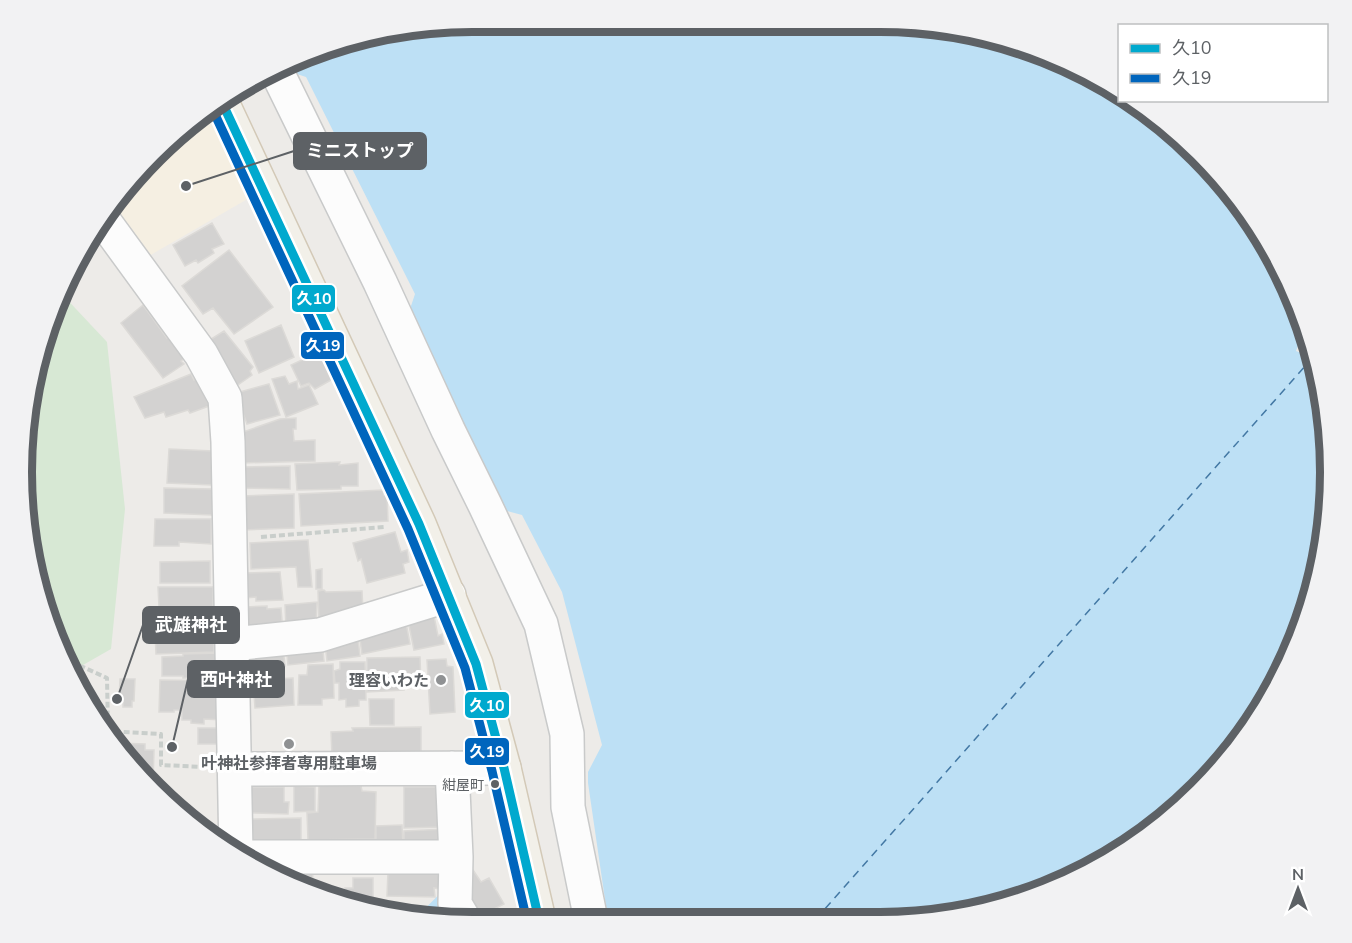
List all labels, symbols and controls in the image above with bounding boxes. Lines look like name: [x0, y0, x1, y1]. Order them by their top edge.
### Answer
legend: [1118, 24, 1328, 102]
text: 久10: [1172, 36, 1212, 60]
text: 久19: [1172, 66, 1212, 90]
callout: ミニストップ: [294, 133, 426, 169]
text: ミニストップ: [306, 139, 414, 163]
line badge: 久10: [291, 284, 336, 313]
text: 久10: [296, 288, 332, 310]
line badge: 久19: [300, 331, 345, 360]
text: 久19: [305, 335, 341, 357]
callout: 武雄神社: [143, 607, 239, 643]
text: 武雄神社: [155, 613, 227, 637]
callout: 西叶神社: [188, 661, 284, 697]
text: 西叶神社: [200, 668, 272, 692]
place label: 理容いわた: [349, 670, 429, 692]
marker: 理容いわた: [434, 673, 448, 687]
line badge: 久10: [464, 691, 510, 719]
text: 久10: [469, 695, 505, 717]
marker: 叶神社参拝者専用駐車場: [282, 737, 296, 751]
line badge: 久19: [464, 737, 510, 766]
text: 久19: [469, 741, 505, 763]
place label: 叶神社参拝者専用駐車場: [201, 753, 377, 775]
place label: 紺屋町: [442, 776, 484, 795]
marker: 紺屋町: [489, 778, 501, 790]
north arrow: [1268, 859, 1328, 919]
text: N: [1292, 864, 1304, 886]

